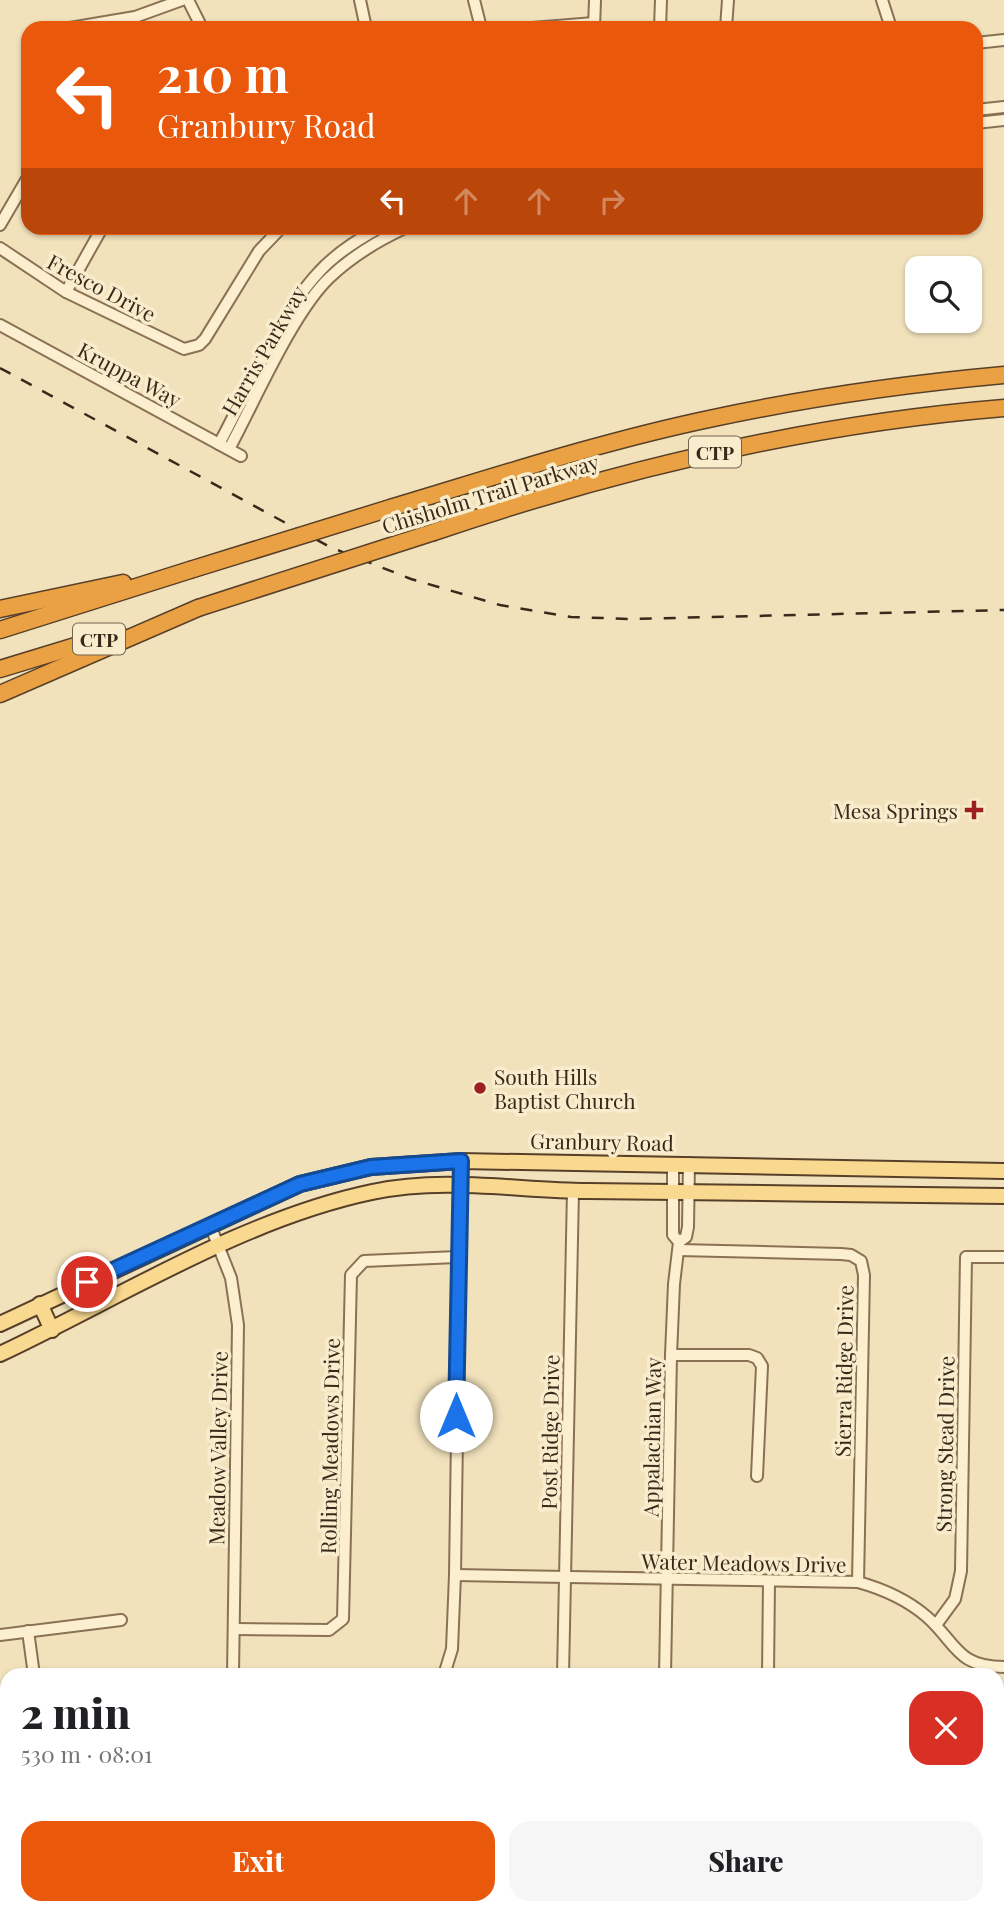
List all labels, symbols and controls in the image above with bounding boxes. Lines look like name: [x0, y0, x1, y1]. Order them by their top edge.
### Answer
text: 210 m: [157, 40, 289, 105]
icon: left: [42, 49, 133, 140]
text: Granbury Road: [157, 103, 376, 146]
icon: left: [374, 182, 412, 220]
icon: ahead: [447, 182, 485, 220]
icon: ahead: [520, 182, 558, 220]
icon: right: [593, 182, 631, 220]
street label: Fresco Drive: [43, 247, 161, 327]
map controls: [905, 256, 982, 333]
button: search: [905, 256, 982, 333]
street label: Harris Parkway: [214, 280, 312, 420]
street label: Kruppa Way: [73, 335, 187, 413]
road number: CTP: [689, 436, 741, 467]
street label: Chisholm Trail Parkway: [378, 447, 602, 539]
road number: CTP: [73, 624, 125, 654]
place label: Mesa Springs: [833, 796, 958, 824]
marker: Mesa Springs: [964, 800, 984, 820]
place label: South Hills Baptist Church: [494, 1062, 636, 1114]
marker: South Hills Baptist Church: [472, 1080, 488, 1096]
street label: Granbury Road: [530, 1126, 674, 1156]
pin: [57, 1252, 117, 1312]
icon: arrive: [68, 1263, 106, 1301]
street label: Sierra Ridge Drive: [827, 1285, 859, 1457]
street label: Rolling Meadows Drive: [313, 1338, 345, 1554]
street label: Meadow Valley Drive: [201, 1351, 233, 1545]
street label: Post Ridge Drive: [534, 1354, 564, 1510]
street label: Strong Stead Drive: [928, 1356, 960, 1532]
street label: Appalachian Way: [636, 1357, 666, 1518]
position arrow: [419, 1379, 493, 1453]
street label: Water Meadows Drive: [640, 1546, 847, 1578]
text: 2 min: [21, 1684, 130, 1740]
button: close: [909, 1691, 983, 1765]
text: 530 m · 08:01: [21, 1738, 153, 1769]
button: Exit: [21, 1821, 495, 1901]
button: Share: [509, 1821, 983, 1901]

